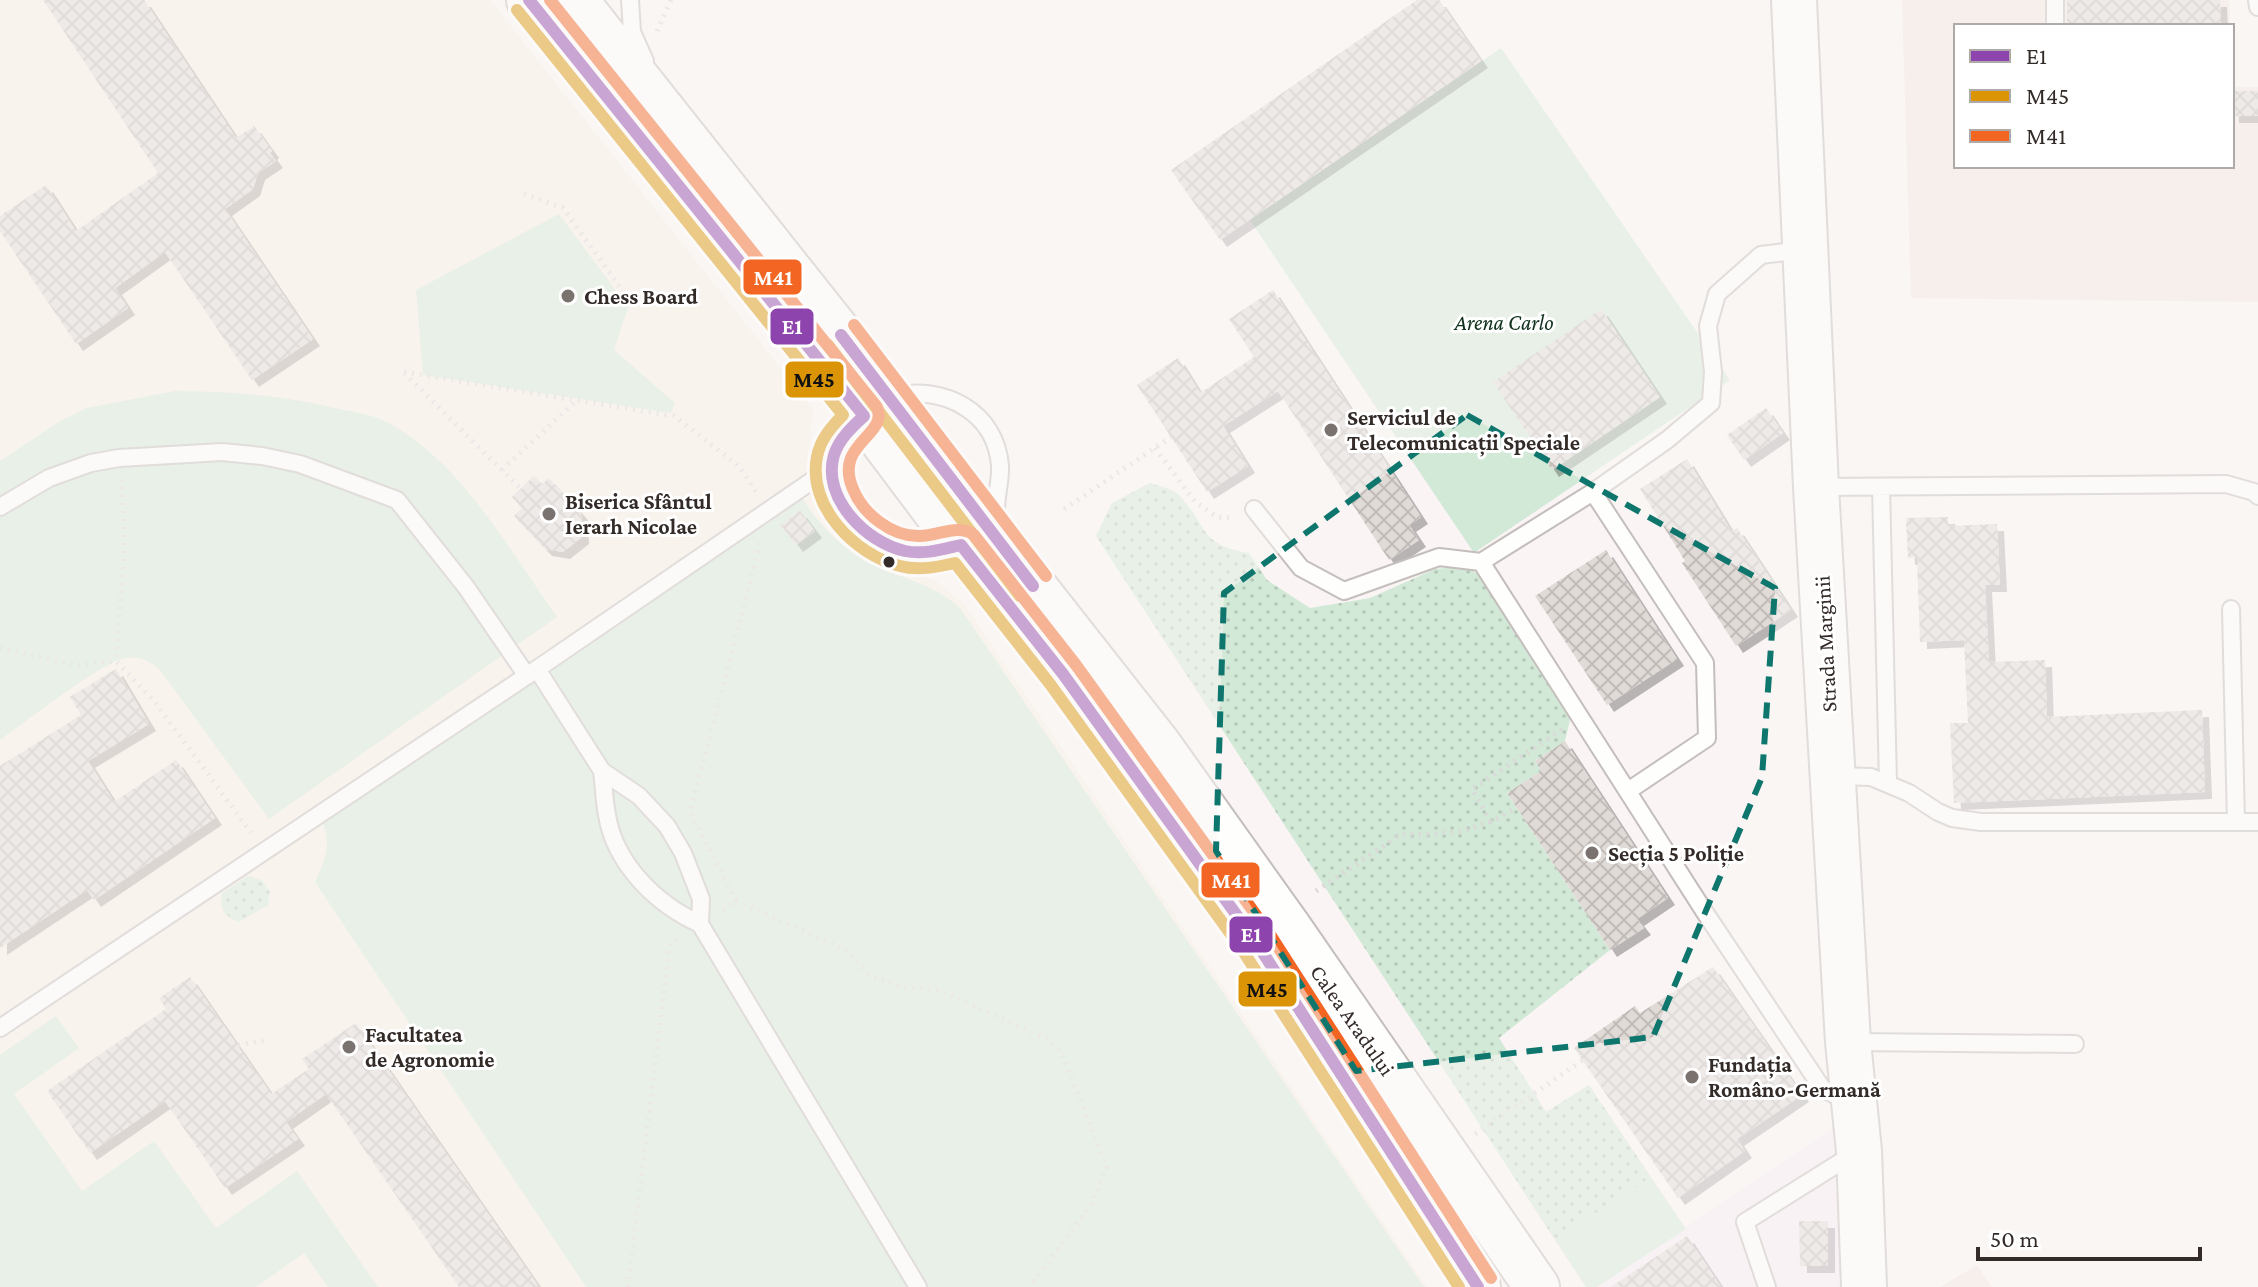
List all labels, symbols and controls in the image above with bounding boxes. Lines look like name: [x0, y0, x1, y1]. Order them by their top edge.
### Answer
legend: [1954, 24, 2234, 168]
text: E1: [2026, 42, 2047, 69]
text: M45: [2026, 82, 2069, 109]
text: M41: [2026, 122, 2066, 149]
line badge: M41: [742, 258, 803, 296]
text: M41: [753, 265, 793, 290]
place label: Chess Board: [584, 284, 698, 309]
marker: Chess Board: [559, 287, 577, 305]
line badge: E1: [769, 307, 815, 346]
park label: Arena Carlo: [1453, 310, 1554, 335]
text: E1: [782, 314, 802, 339]
line badge: M45: [784, 360, 845, 399]
text: M45: [793, 367, 835, 392]
place label: Serviciul de Telecomunicații Speciale: [1347, 405, 1580, 457]
marker: Serviciul de Telecomunicații Speciale: [1322, 421, 1340, 439]
place label: Biserica Sfântul Ierarh Nicolae: [565, 489, 712, 539]
marker: Biserica Sfântul Ierarh Nicolae: [540, 505, 558, 523]
unlabelled marker: [881, 554, 897, 570]
street label: Strada Marginii: [1809, 575, 1842, 713]
place label: Secția 5 Poliție: [1608, 841, 1744, 868]
marker: Secția 5 Poliție: [1583, 844, 1601, 862]
line badge: M41: [1200, 861, 1261, 899]
text: M41: [1211, 868, 1251, 893]
line badge: E1: [1228, 915, 1274, 954]
text: E1: [1241, 922, 1261, 947]
street label: Calea Aradului: [1305, 960, 1400, 1081]
line badge: M45: [1237, 970, 1298, 1008]
text: M45: [1246, 977, 1288, 1002]
place label: Facultatea de Agronomie: [365, 1022, 495, 1072]
marker: Facultatea de Agronomie: [340, 1038, 358, 1056]
place label: Fundația Româno-Germană: [1708, 1052, 1881, 1102]
marker: Fundația Româno-Germană: [1683, 1068, 1701, 1086]
scale bar: [1978, 1211, 2200, 1261]
text: 50 m: [1990, 1225, 2039, 1252]

